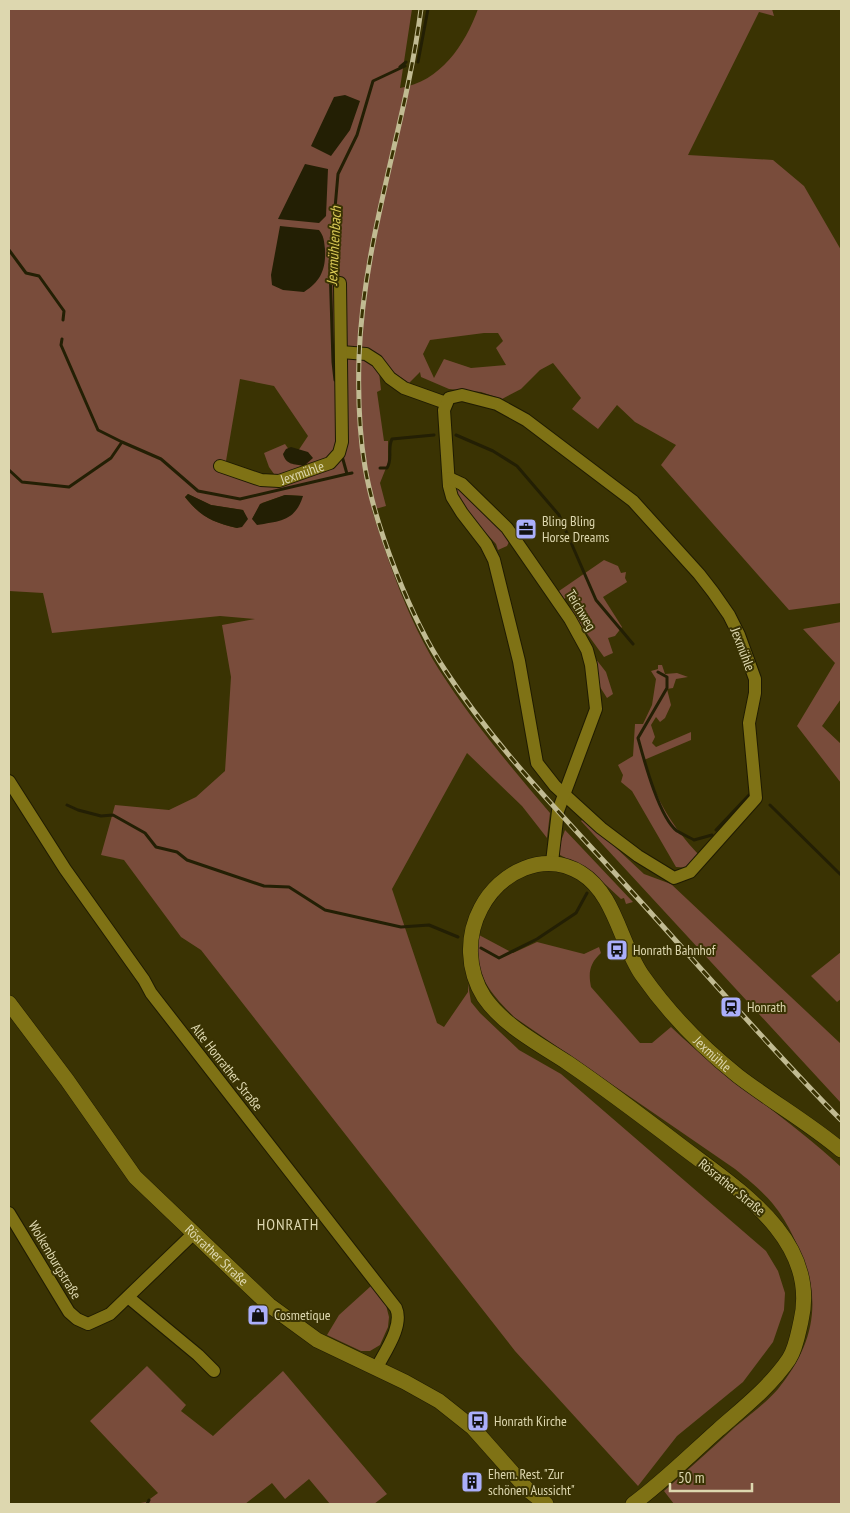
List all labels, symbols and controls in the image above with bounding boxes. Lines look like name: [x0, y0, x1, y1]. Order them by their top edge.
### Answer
water label: Jexmühlenbach: [322, 204, 345, 287]
street label: Jexmühle: [277, 457, 327, 489]
place label: Bling Bling Horse Dreams: [542, 512, 610, 546]
office icon: Bling Bling Horse Dreams: [514, 517, 538, 541]
street label: Teichweg: [562, 586, 600, 634]
street label: Jexmühle: [726, 624, 760, 673]
bus stop icon: Honrath Bahnhof: [605, 938, 629, 962]
place label: Honrath Bahnhof: [633, 941, 716, 959]
station icon: Honrath: [719, 995, 743, 1019]
place label: Honrath: [747, 998, 786, 1016]
street label: Alte Honrather Straße: [187, 1020, 267, 1114]
street label: Jexmühle: [689, 1031, 735, 1076]
street label: Rösrather Straße: [695, 1155, 769, 1220]
district label: HONRATH: [257, 1214, 319, 1234]
street label: Wolkenburgstraße: [25, 1218, 86, 1303]
street label: Rösrather Straße: [181, 1221, 252, 1290]
shop icon: Cosmetique: [246, 1303, 270, 1327]
place label: Cosmetique: [274, 1306, 331, 1324]
bus stop icon: Honrath Kirche: [466, 1409, 490, 1433]
place label: Honrath Kirche: [494, 1412, 567, 1430]
scale bar: [670, 1460, 752, 1492]
place label: Ehem. Rest. "Zur schönen Aussicht": [488, 1465, 575, 1499]
text: 50 m: [678, 1468, 704, 1487]
building icon: Ehem. Rest. "Zur schönen Aussicht": [460, 1470, 484, 1494]

